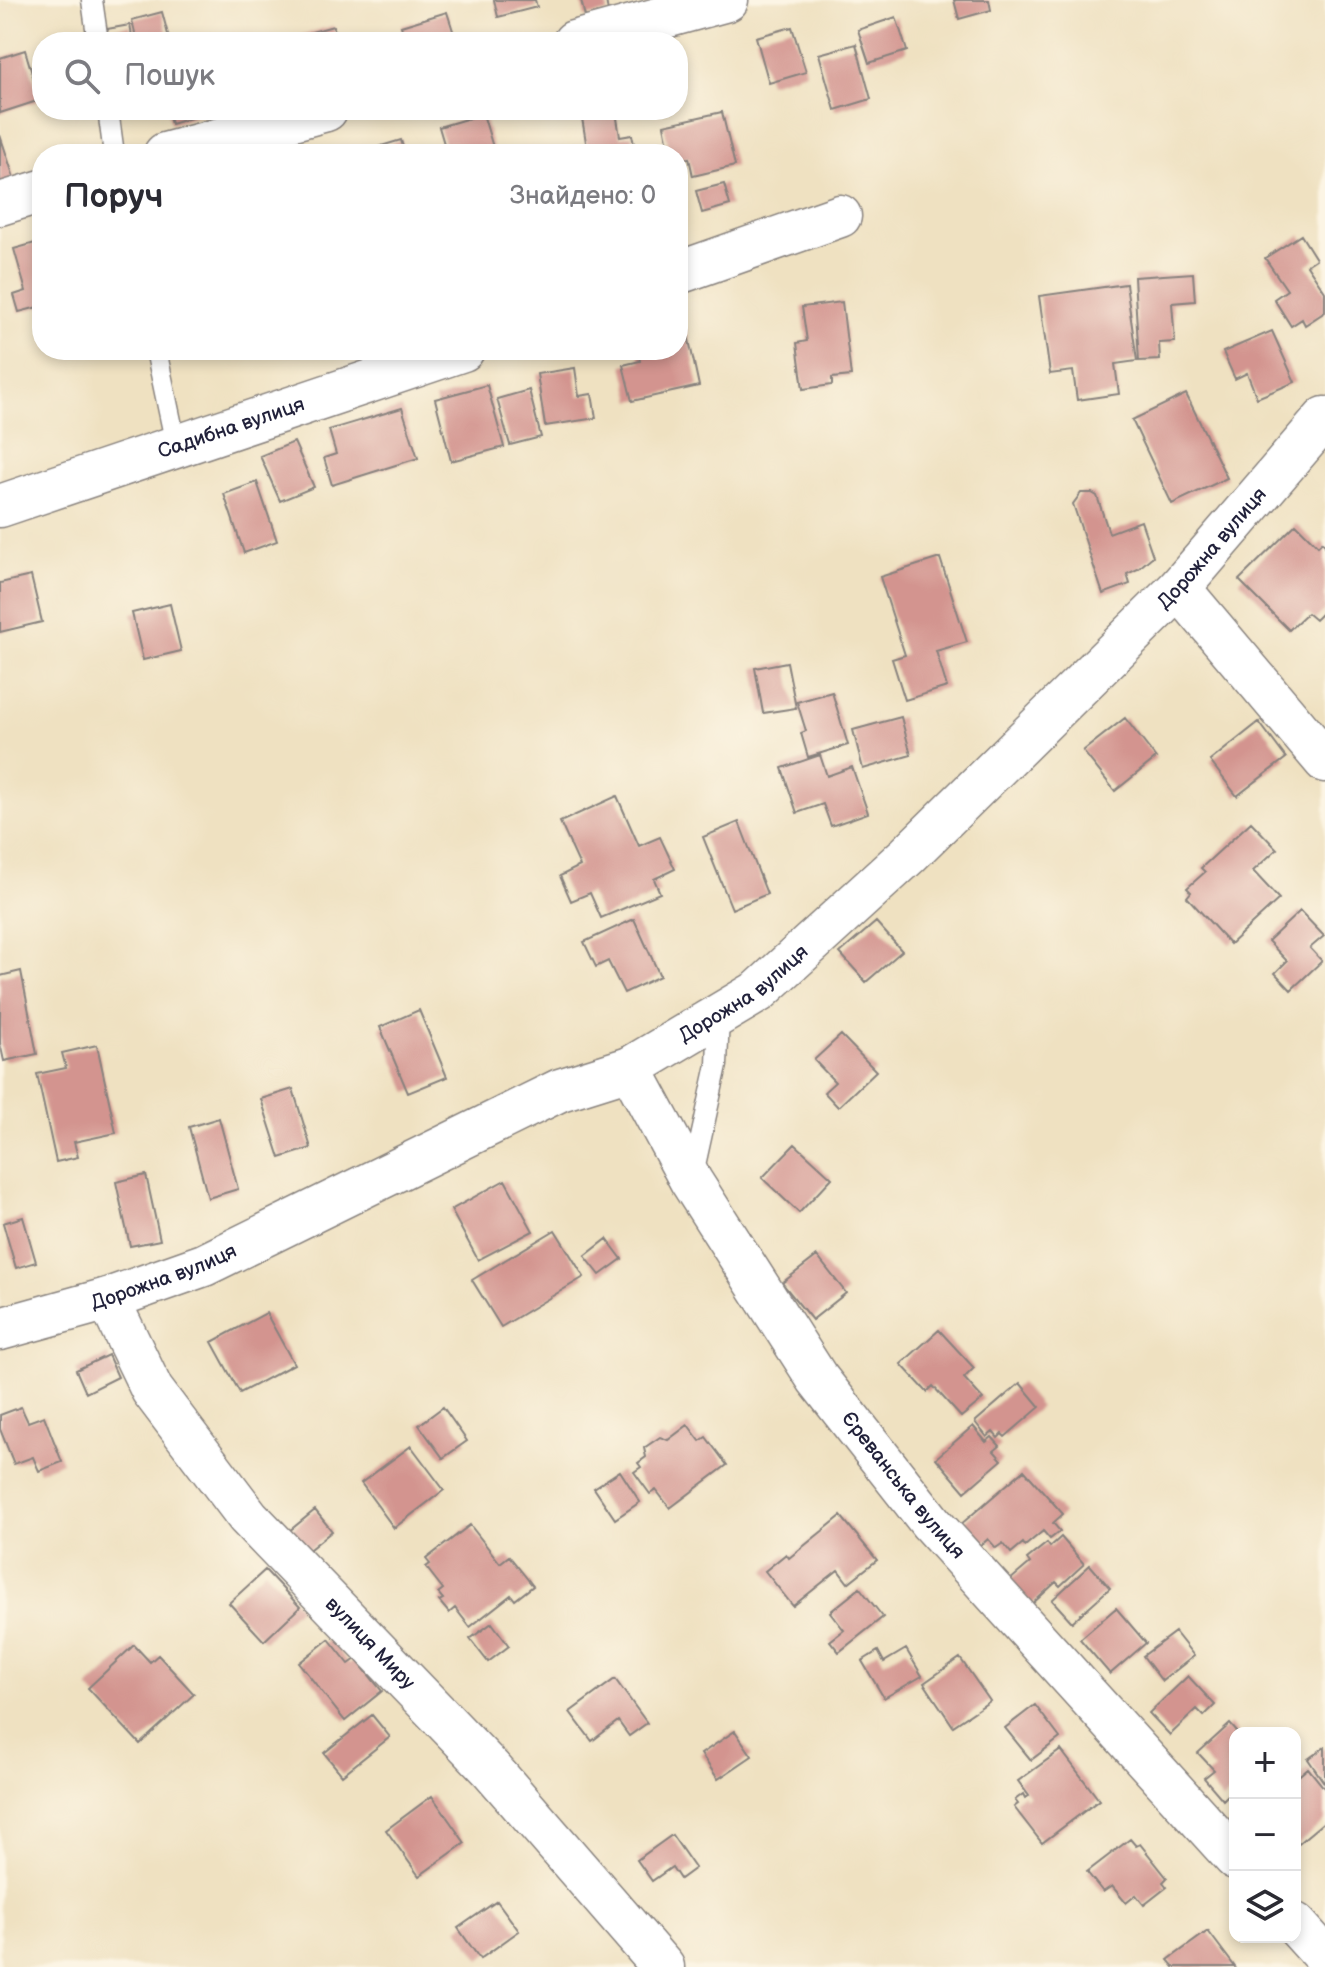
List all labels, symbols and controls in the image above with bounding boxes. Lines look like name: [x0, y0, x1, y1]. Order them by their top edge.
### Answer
search box: [32, 32, 688, 120]
icon: search: [60, 54, 104, 98]
text: Пошук: [124, 58, 215, 94]
text: Поруч: [64, 176, 163, 217]
text: Знайдено: 0: [510, 181, 656, 212]
street label: Садибна вулиця: [155, 392, 308, 464]
street label: Дорожна вулиця: [1153, 483, 1272, 614]
street label: Дорожна вулиця: [675, 940, 813, 1048]
street label: Дорожна вулиця: [88, 1239, 241, 1315]
street label: Єреванська вулиця: [836, 1407, 970, 1564]
street label: вулиця Миру: [320, 1592, 420, 1695]
map controls: [1229, 1727, 1301, 1943]
button: +: [1229, 1727, 1301, 1799]
button: −: [1229, 1799, 1301, 1871]
button: layers: [1229, 1871, 1301, 1943]

